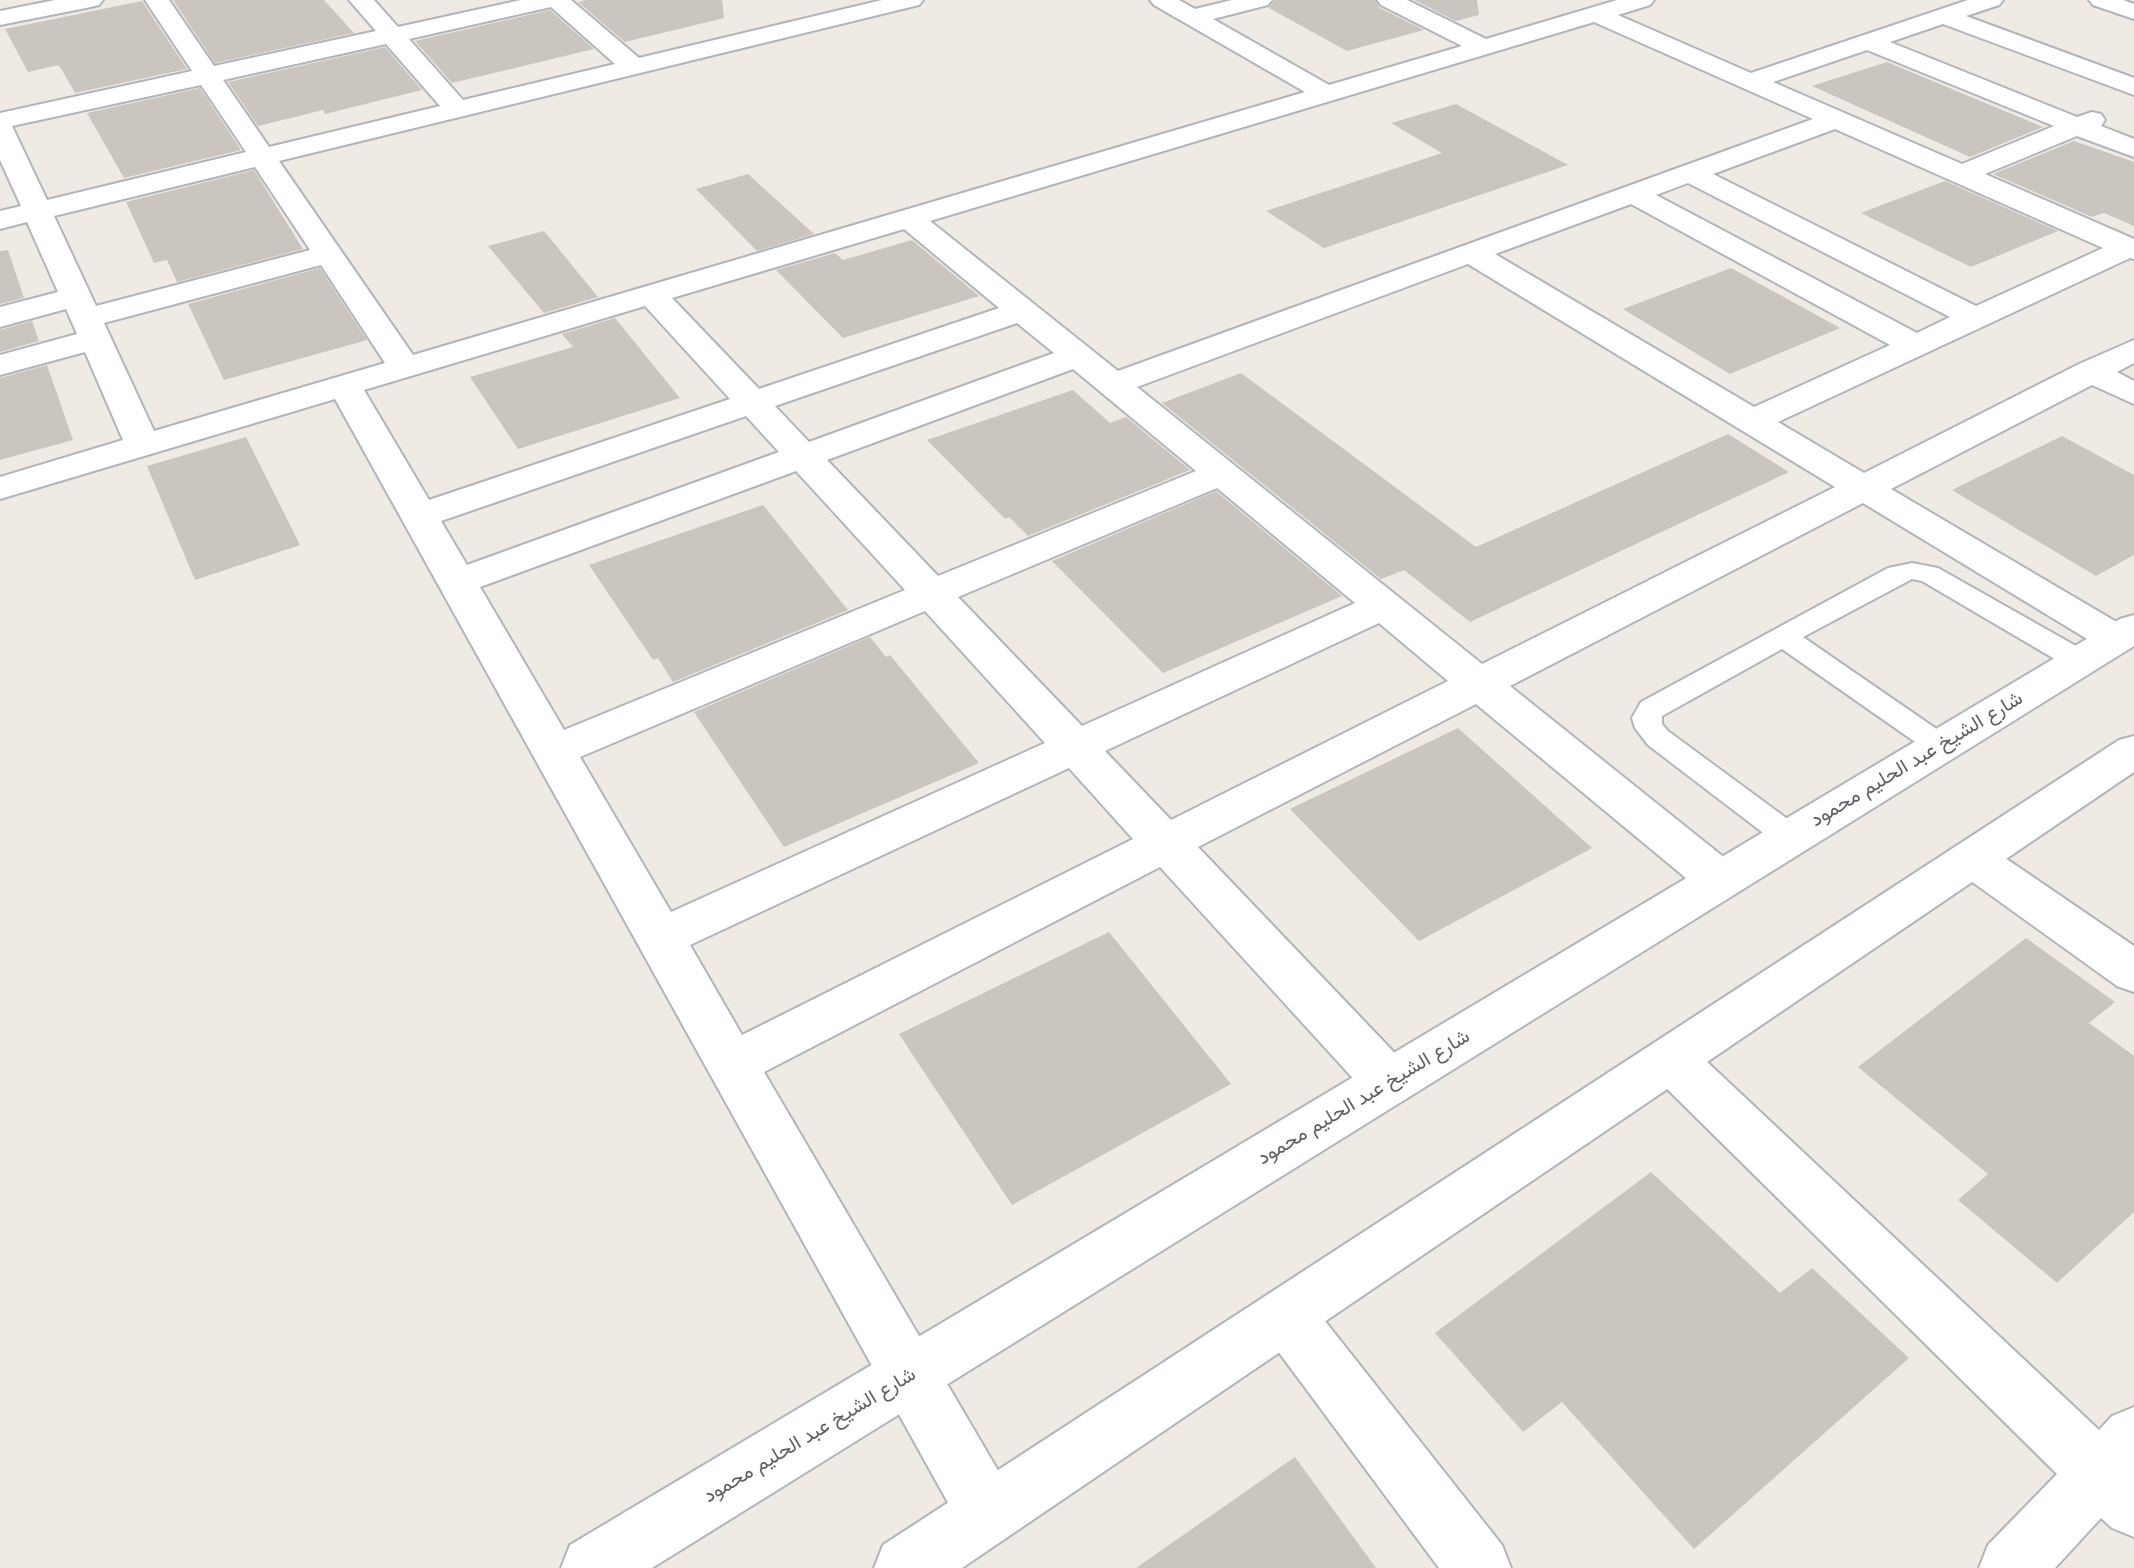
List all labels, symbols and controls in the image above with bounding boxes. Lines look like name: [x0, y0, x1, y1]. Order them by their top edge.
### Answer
street label: شارع الشيخ عبد الحليم محمود: [1806, 687, 2028, 833]
street label: شارع الشيخ عبد الحليم محمود: [1253, 1025, 1475, 1171]
street label: شارع الشيخ عبد الحليم محمود: [699, 1363, 921, 1509]

